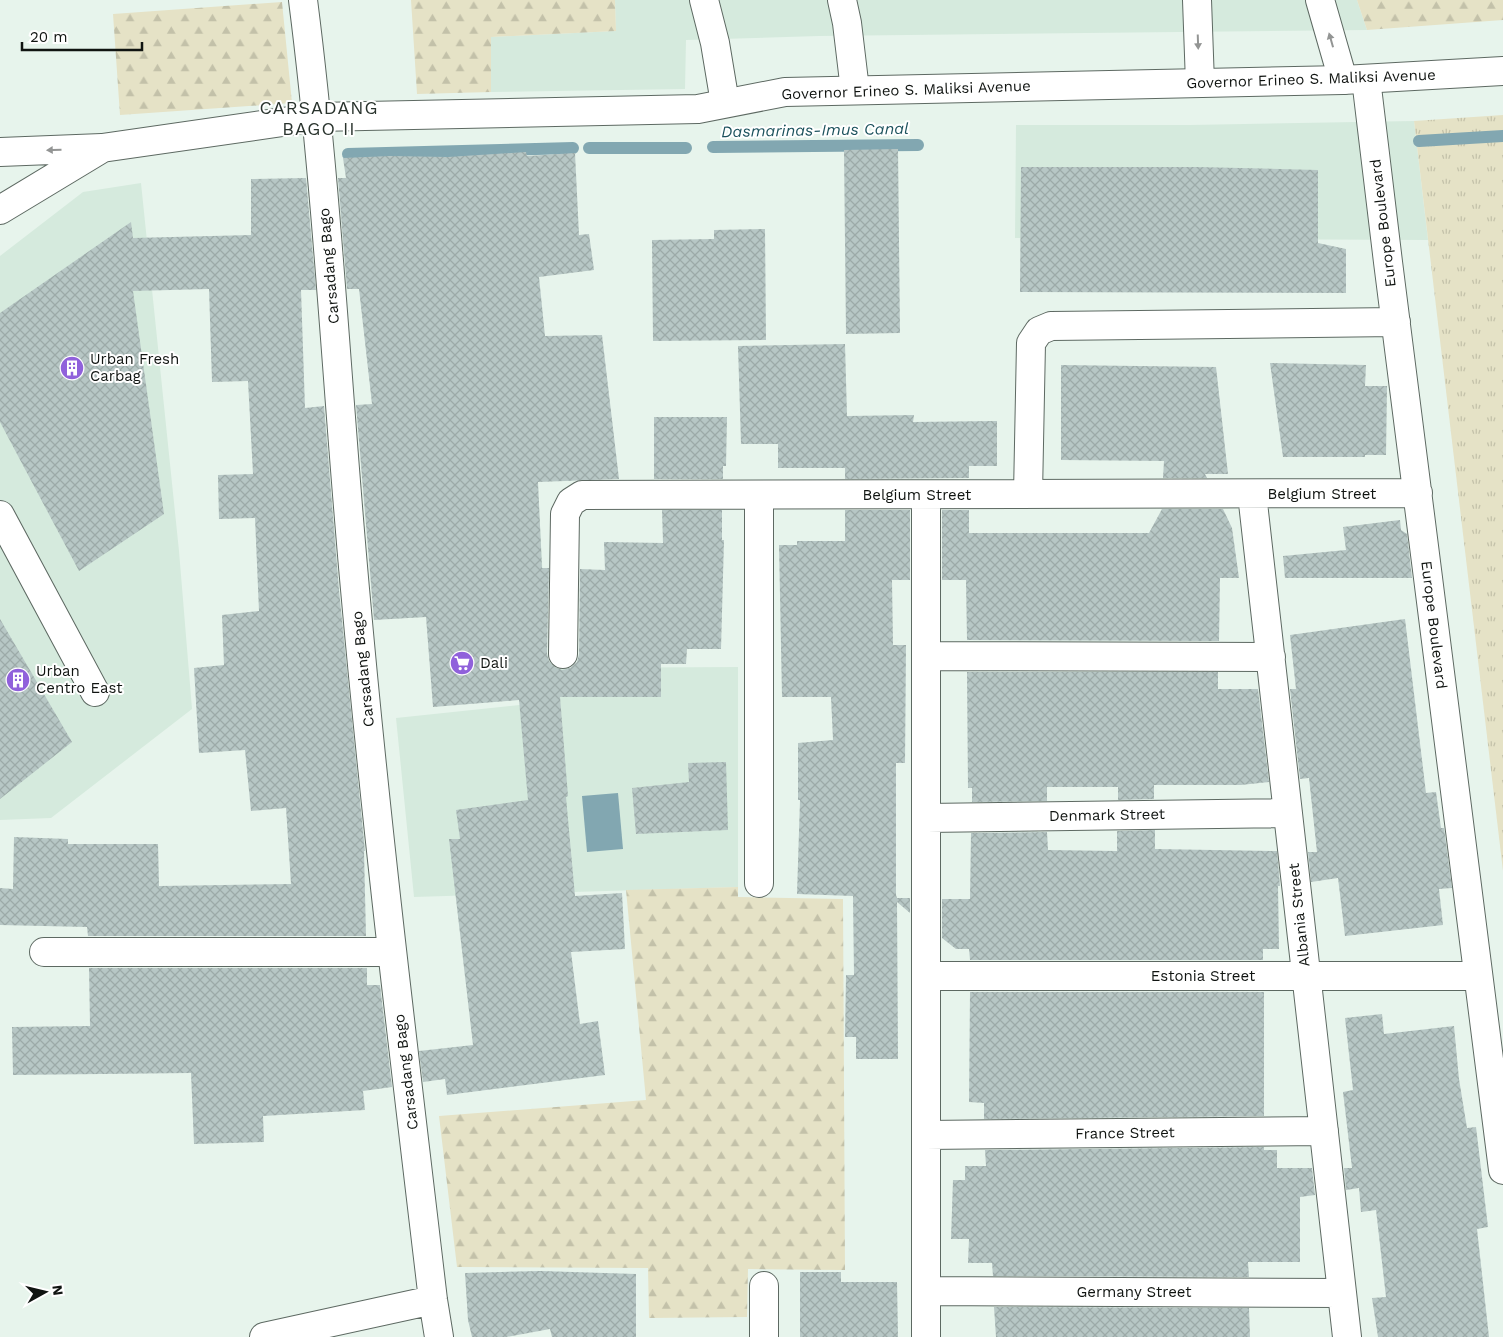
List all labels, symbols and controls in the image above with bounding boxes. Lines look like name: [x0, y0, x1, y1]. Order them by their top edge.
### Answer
scale bar: [22, 20, 142, 52]
text: 20 m: [30, 28, 68, 46]
one-way arrow: [1327, 32, 1335, 47]
one-way arrow: [1194, 34, 1202, 50]
street label: Governor Erineo S. Maliksi Avenue: [1186, 66, 1436, 92]
street label: Governor Erineo S. Maliksi Avenue: [781, 77, 1031, 103]
district label: CARSADANG BAGO II: [259, 97, 379, 139]
water label: Dasmarinas-Imus Canal: [721, 119, 909, 141]
one-way arrow: [45, 146, 61, 154]
street label: Europe Boulevard: [1366, 158, 1400, 288]
street label: Carsadang Bago: [315, 207, 343, 325]
place label: Urban Fresh Carbag: [90, 350, 179, 385]
building icon: Urban Fresh Carbag: [59, 355, 85, 381]
street label: Belgium Street: [1268, 485, 1377, 503]
street label: Belgium Street: [863, 486, 972, 504]
street label: Europe Boulevard: [1417, 560, 1451, 690]
street label: Carsadang Bago: [348, 610, 378, 728]
supermarket icon: Dali: [449, 650, 475, 676]
place label: Dali: [480, 654, 508, 672]
place label: Urban Centro East: [36, 662, 123, 697]
building icon: Urban Centro East: [5, 667, 31, 693]
street label: Denmark Street: [1049, 805, 1166, 825]
street label: Albania Street: [1285, 862, 1313, 968]
street label: Estonia Street: [1151, 967, 1256, 985]
street label: Carsadang Bago: [390, 1013, 422, 1131]
street label: France Street: [1075, 1123, 1176, 1143]
north arrow: [20, 1267, 70, 1317]
street label: Germany Street: [1076, 1283, 1192, 1301]
text: N: [49, 1284, 67, 1296]

